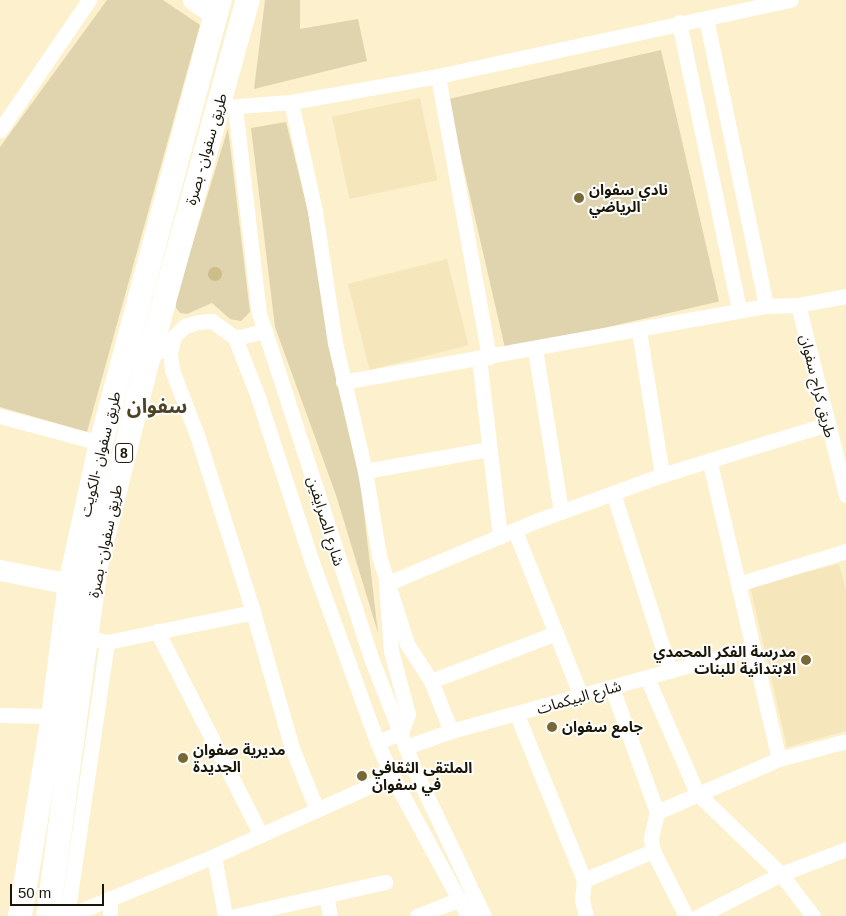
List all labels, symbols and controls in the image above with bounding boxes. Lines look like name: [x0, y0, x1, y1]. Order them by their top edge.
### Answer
street label: طريق سفوان- بصرة: [181, 91, 231, 207]
place label: نادي سفوان الرياضي: [589, 180, 668, 215]
marker: نادي سفوان الرياضي: [573, 192, 585, 204]
street label: طريق كراج سفوان: [796, 333, 840, 439]
street label: طريق سفوان -الكويت: [76, 389, 124, 519]
district label: سفوان: [127, 394, 187, 418]
road number: 8: [114, 442, 134, 464]
street label: شارع الصرايفين: [304, 474, 348, 568]
street label: طريق سفوان- بصرة: [84, 483, 126, 599]
place label: مدرسة الفكر المحمدي الابتدائية للبنات: [653, 642, 796, 677]
marker: مدرسة الفكر المحمدي الابتدائية للبنات: [800, 654, 812, 666]
street label: شارع البيكمات: [535, 676, 623, 718]
place label: جامع سفوان: [562, 718, 643, 736]
marker: جامع سفوان: [546, 721, 558, 733]
place label: مديرية صفوان الجديدة: [193, 740, 285, 775]
marker: مديرية صفوان الجديدة: [177, 752, 189, 764]
place label: الملتقى الثقافي في سفوان: [372, 758, 472, 793]
marker: الملتقى الثقافي في سفوان: [356, 770, 368, 782]
scale bar: [12, 874, 106, 906]
text: 50 m: [18, 884, 51, 901]

